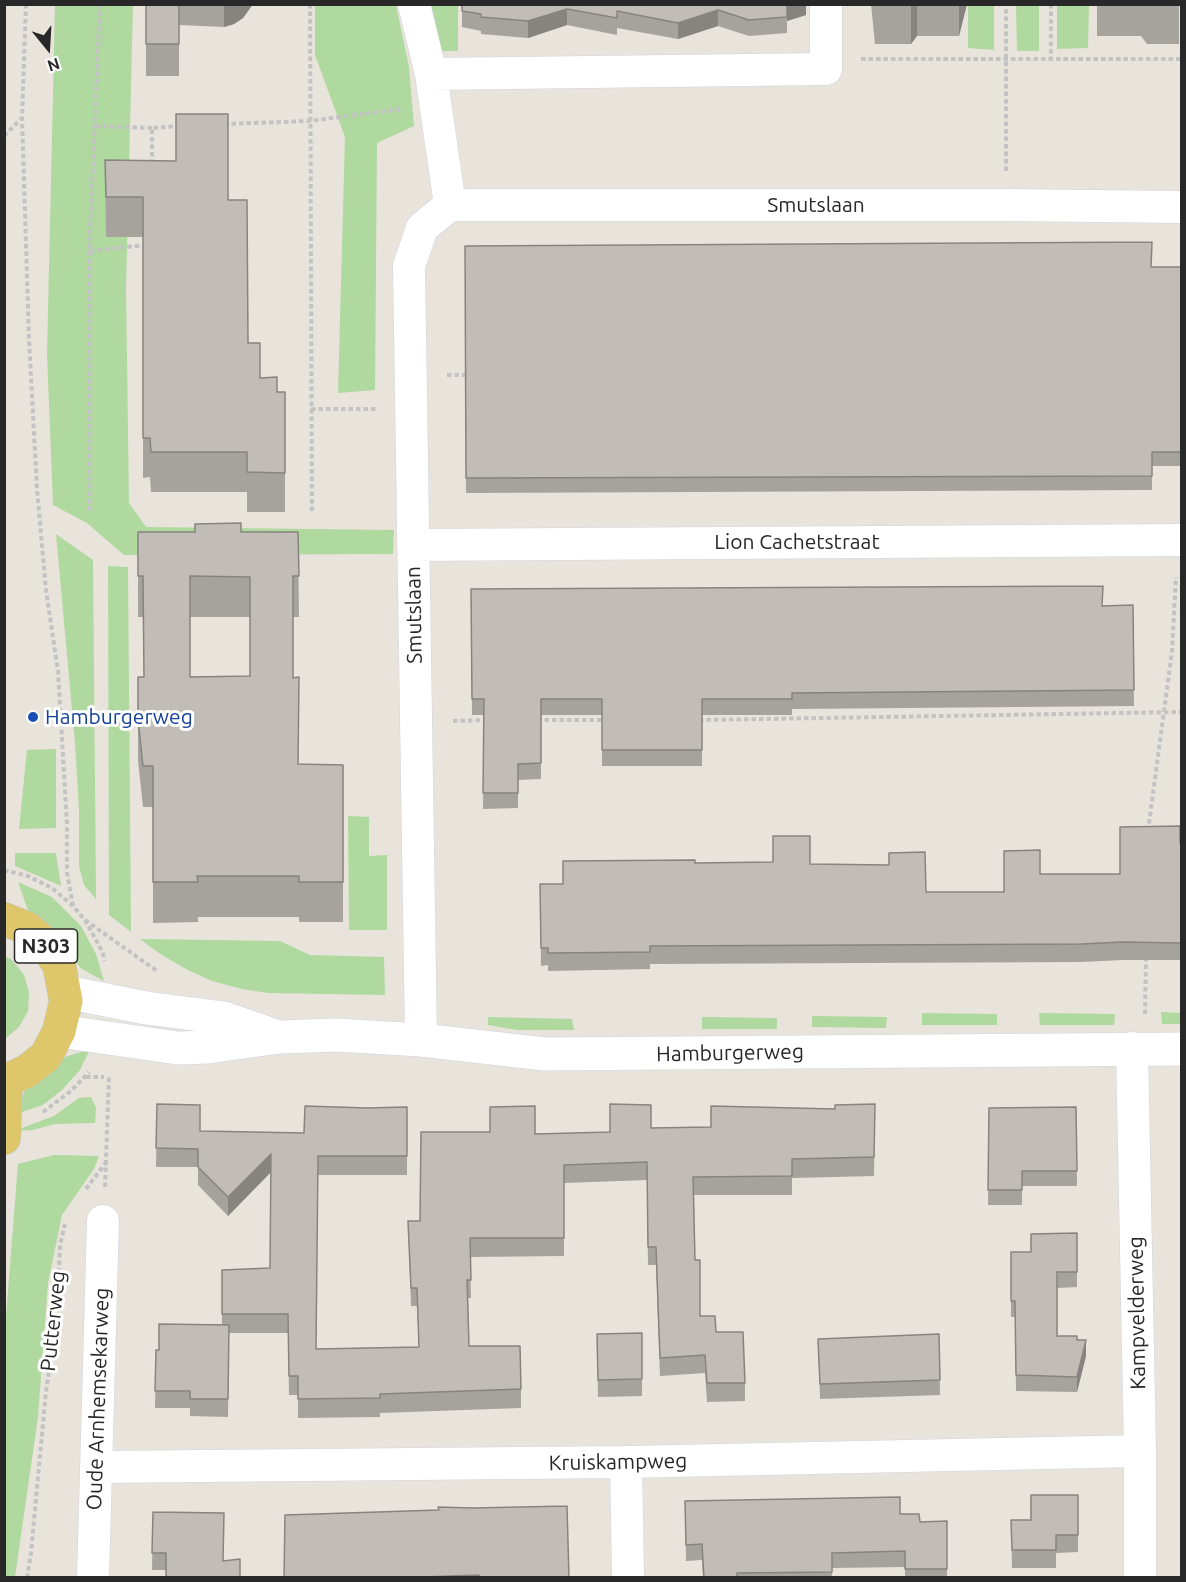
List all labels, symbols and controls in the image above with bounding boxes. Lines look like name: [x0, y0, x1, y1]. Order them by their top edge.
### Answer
north arrow: [18, 18, 78, 78]
text: N: [45, 55, 62, 76]
street label: Smutslaan: [767, 192, 865, 218]
street label: Lion Cachetstraat: [714, 529, 880, 555]
street label: Smutslaan: [401, 566, 427, 664]
place label: Hamburgerweg: [45, 704, 193, 730]
marker: Hamburgerweg: [26, 710, 40, 724]
road number: N303: [15, 929, 78, 963]
street label: Hamburgerweg: [656, 1039, 804, 1067]
street label: Kampvelderweg: [1123, 1236, 1151, 1390]
street label: Putterweg: [35, 1269, 71, 1373]
street label: Oude Arnhemsekarweg: [82, 1287, 114, 1511]
street label: Kruiskampweg: [548, 1448, 688, 1476]

